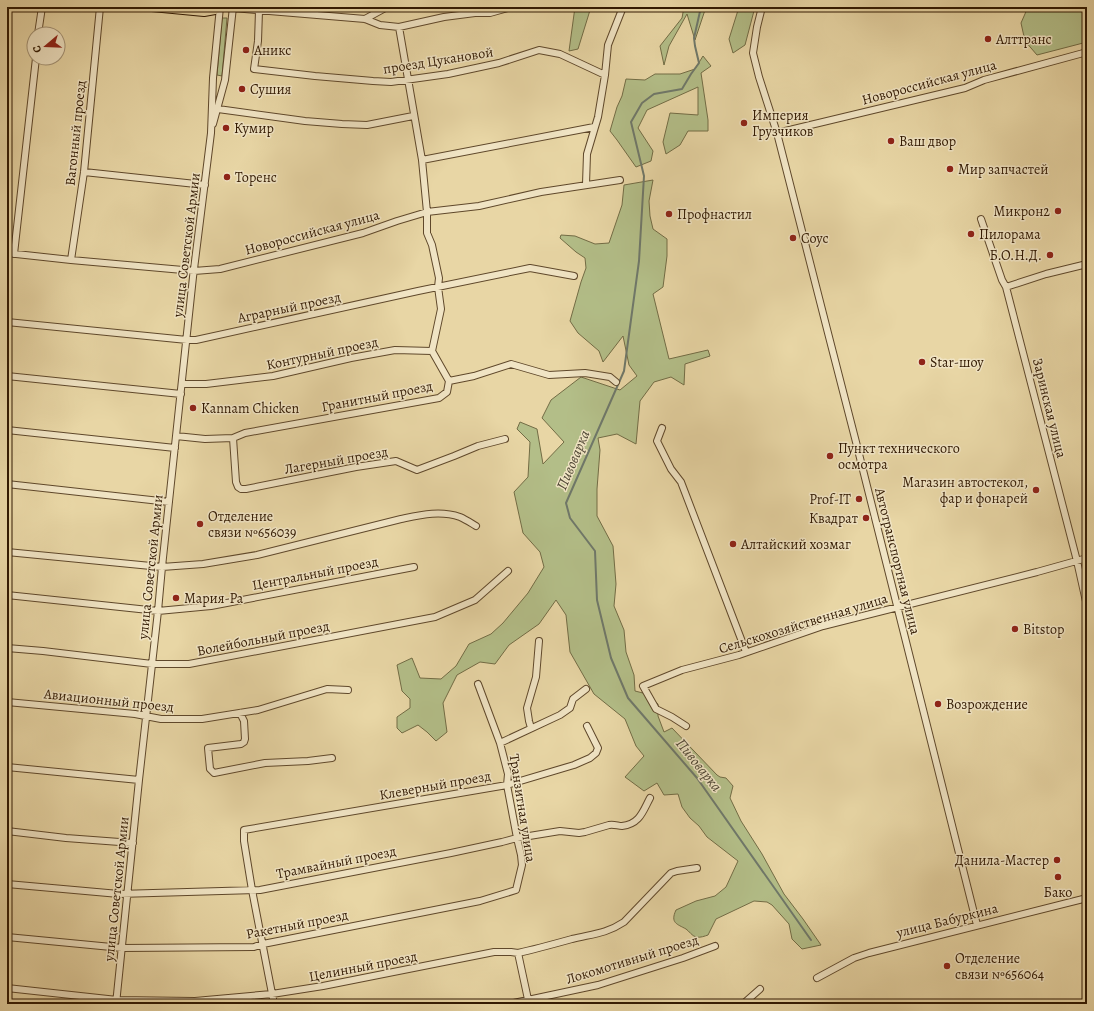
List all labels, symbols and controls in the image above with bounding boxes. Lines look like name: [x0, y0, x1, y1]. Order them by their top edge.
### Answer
north arrow: [26, 26, 66, 66]
place label: Алттранс: [995, 30, 1052, 49]
marker: Алттранс: [983, 34, 993, 44]
place label: Аникс: [253, 41, 291, 60]
street label: проезд Цукановой: [382, 42, 495, 79]
text: С: [29, 43, 45, 55]
marker: Аникс: [241, 45, 251, 55]
street label: Новороссийская улица: [860, 55, 999, 110]
street label: Вагонный проезд: [61, 79, 90, 187]
place label: Сушия: [250, 80, 292, 99]
marker: Сушия: [237, 84, 247, 94]
place label: Империя Грузчиков: [752, 106, 814, 141]
marker: Империя Грузчиков: [739, 118, 749, 128]
place label: Кумир: [234, 119, 274, 138]
marker: Кумир: [221, 123, 231, 133]
place label: Ваш двор: [899, 132, 956, 151]
marker: Ваш двор: [886, 136, 896, 146]
place label: Мир запчастей: [958, 160, 1049, 179]
marker: Мир запчастей: [945, 164, 955, 174]
place label: Торенс: [235, 168, 277, 187]
street label: улица Советской Армии: [168, 172, 205, 319]
marker: Торенс: [222, 172, 232, 182]
place label: Микрон2: [994, 202, 1050, 221]
street label: Новороссийская улица: [243, 205, 382, 260]
place label: Профнастил: [677, 205, 752, 224]
marker: Микрон2: [1053, 206, 1063, 216]
marker: Профнастил: [664, 209, 674, 219]
place label: Пилорама: [979, 225, 1041, 244]
place label: Соус: [801, 229, 829, 248]
marker: Пилорама: [966, 229, 976, 239]
marker: Соус: [788, 233, 798, 243]
place label: Б.О.Н.Д.: [989, 246, 1042, 265]
marker: Б.О.Н.Д.: [1045, 250, 1055, 260]
street label: Аграрный проезд: [235, 287, 343, 328]
street label: Контурный проезд: [264, 332, 380, 375]
place label: Star-шоу: [930, 353, 984, 372]
street label: Заринская улица: [1028, 356, 1071, 461]
marker: Star-шоу: [917, 357, 927, 367]
street label: Гранитный проезд: [320, 376, 434, 417]
place label: Kannam Chicken: [201, 399, 300, 418]
marker: Kannam Chicken: [188, 403, 198, 413]
water label: Пивоварка: [551, 427, 595, 493]
place label: Пункт технического осмотра: [838, 439, 960, 474]
street label: Лагерный проезд: [283, 442, 390, 479]
marker: Пункт технического осмотра: [825, 451, 835, 461]
place label: Магазин автостекол, фар и фонарей: [902, 473, 1028, 508]
street label: Автотранспортная улица: [870, 485, 925, 637]
marker: Магазин автостекол, фар и фонарей: [1031, 485, 1041, 495]
place label: Prof-IT: [809, 490, 851, 509]
street label: улица Советской Армии: [133, 494, 168, 641]
marker: Prof-IT: [854, 494, 864, 504]
place label: Отделение связи №656039: [208, 507, 296, 542]
place label: Квадрат: [809, 509, 858, 528]
marker: Квадрат: [861, 513, 871, 523]
marker: Отделение связи №656039: [195, 519, 205, 529]
place label: Алтайский хозмаг: [740, 535, 851, 554]
marker: Алтайский хозмаг: [728, 539, 738, 549]
street label: Центральный проезд: [251, 552, 380, 595]
place label: Мария-Ра: [184, 589, 244, 608]
street label: Сельскохозяйственная улица: [716, 589, 890, 658]
marker: Мария-Ра: [171, 593, 181, 603]
street label: Волейбольный проезд: [195, 616, 331, 661]
place label: Bitstop: [1023, 620, 1064, 639]
marker: Bitstop: [1010, 624, 1020, 634]
street label: Авиационный проезд: [42, 684, 175, 717]
place label: Возрождение: [946, 695, 1028, 714]
marker: Возрождение: [933, 699, 943, 709]
water label: Пивоварка: [671, 734, 727, 796]
street label: Транзитная улица: [505, 753, 541, 864]
street label: Клеверный проезд: [378, 766, 492, 805]
street label: улица Советской Армии: [99, 816, 134, 963]
street label: Трамвайный проезд: [274, 842, 398, 883]
place label: Данила-Мастер: [955, 851, 1049, 870]
marker: Данила-Мастер: [1052, 855, 1062, 865]
marker: Бако: [1053, 872, 1063, 882]
place label: Бако: [1044, 883, 1072, 902]
street label: улица Бабуркина: [893, 899, 1001, 943]
street label: Ракетный проезд: [244, 905, 350, 944]
street label: Локомотивный проезд: [564, 930, 701, 989]
street label: Целинный проезд: [307, 947, 419, 986]
place label: Отделение связи №656064: [955, 949, 1044, 984]
marker: Отделение связи №656064: [942, 961, 952, 971]

